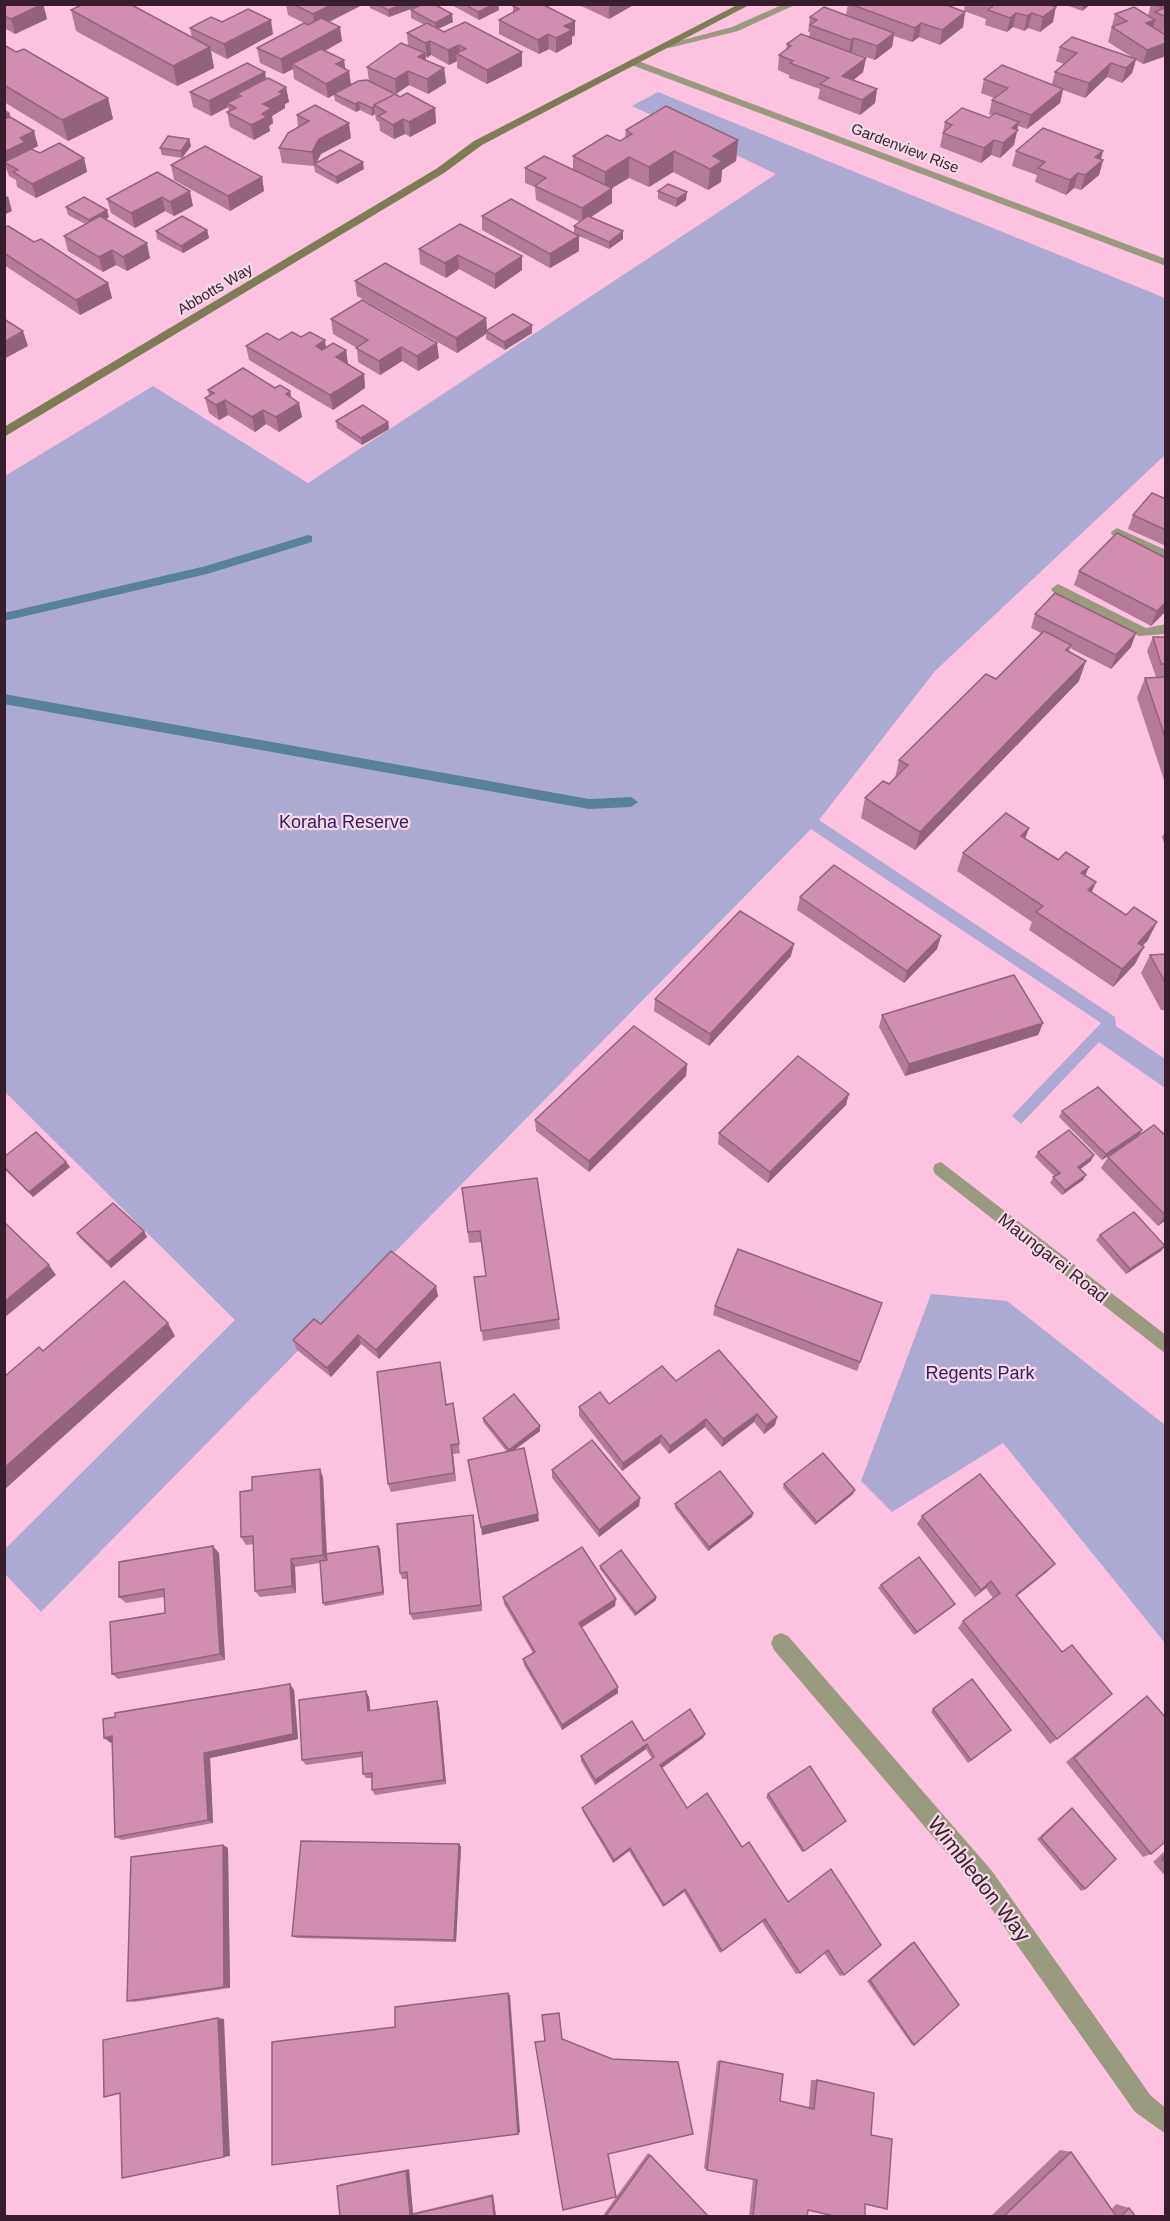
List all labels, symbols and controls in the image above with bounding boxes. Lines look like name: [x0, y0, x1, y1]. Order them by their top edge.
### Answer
street label: Gardenview Rise: [849, 119, 962, 176]
street label: Abbotts Way: [174, 259, 256, 318]
park label: Koraha Reserve: [279, 812, 409, 832]
street label: Maungarei Road: [994, 1209, 1112, 1307]
park label: Regents Park: [925, 1363, 1036, 1383]
street label: Wimbledon Way: [924, 1812, 1036, 1946]

